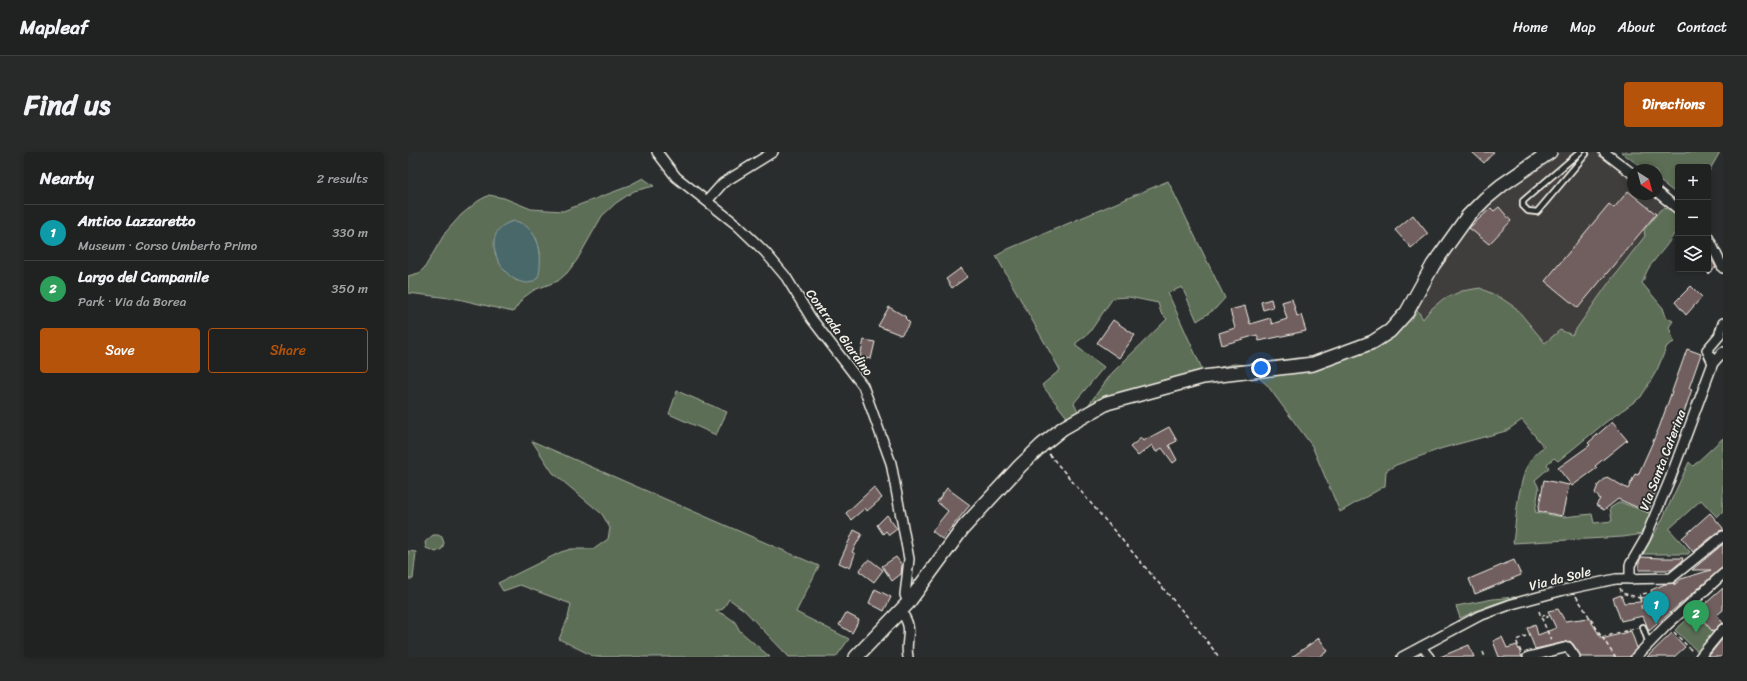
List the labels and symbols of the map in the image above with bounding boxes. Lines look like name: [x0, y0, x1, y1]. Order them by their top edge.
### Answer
north arrow: [1627, 164, 1663, 200]
street label: Contrada Giardino: [800, 284, 880, 381]
your location: [1251, 358, 1271, 378]
street label: Via Santa Caterina: [1633, 406, 1693, 514]
street label: Via da Sole: [1527, 560, 1594, 597]
pin: 1: [1643, 591, 1669, 624]
pin: 2: [1683, 600, 1709, 633]

